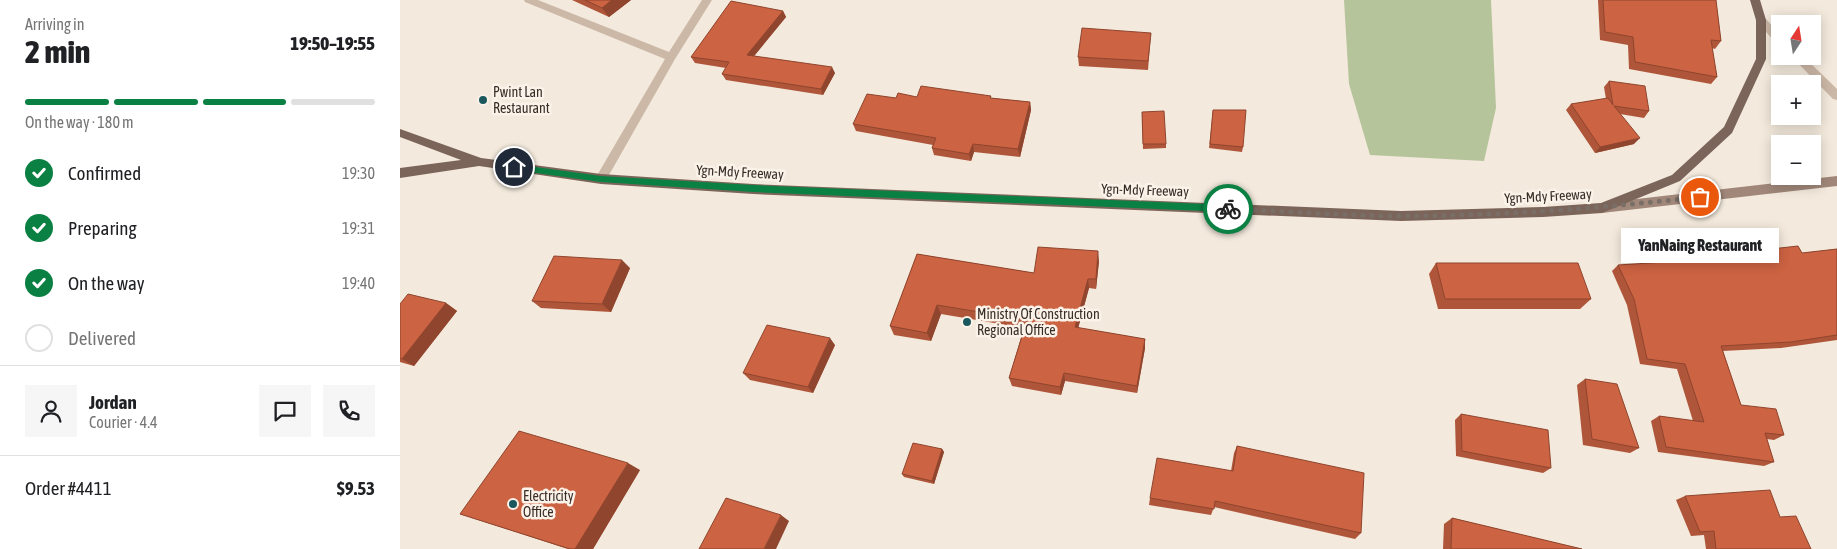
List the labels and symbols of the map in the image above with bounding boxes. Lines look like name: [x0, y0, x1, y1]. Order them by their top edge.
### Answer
north arrow: [1771, 15, 1821, 65]
place label: Pwint Lan Restaurant: [493, 84, 550, 116]
marker: Pwint Lan Restaurant: [477, 94, 489, 106]
pin: [493, 146, 535, 188]
street label: Ygn-Mdy Freeway: [696, 162, 784, 182]
pin: [1679, 176, 1721, 218]
street label: Ygn-Mdy Freeway: [1101, 180, 1189, 200]
courier: [1203, 184, 1253, 234]
street label: Ygn-Mdy Freeway: [1504, 186, 1592, 206]
callout: YanNaing Restaurant: [1621, 227, 1779, 262]
place label: Ministry Of Construction Regional Office: [977, 306, 1100, 338]
marker: Ministry Of Construction Regional Office: [961, 316, 973, 328]
place label: Electricity Office: [523, 488, 574, 520]
marker: Electricity Office: [507, 498, 519, 510]

